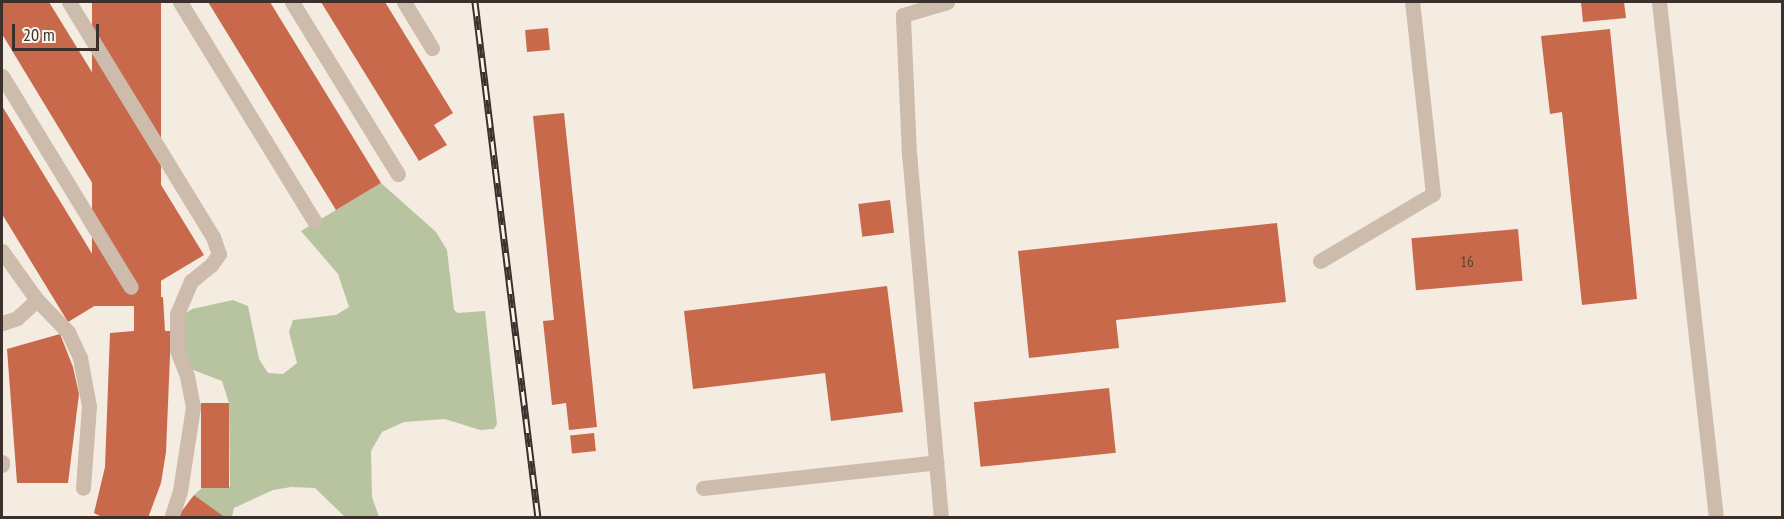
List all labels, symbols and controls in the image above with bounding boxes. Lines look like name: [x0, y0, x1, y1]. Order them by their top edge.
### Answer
scale bar: [15, 12, 102, 50]
text: 20 m: [23, 23, 55, 46]
house number: 16: [1460, 253, 1474, 271]

